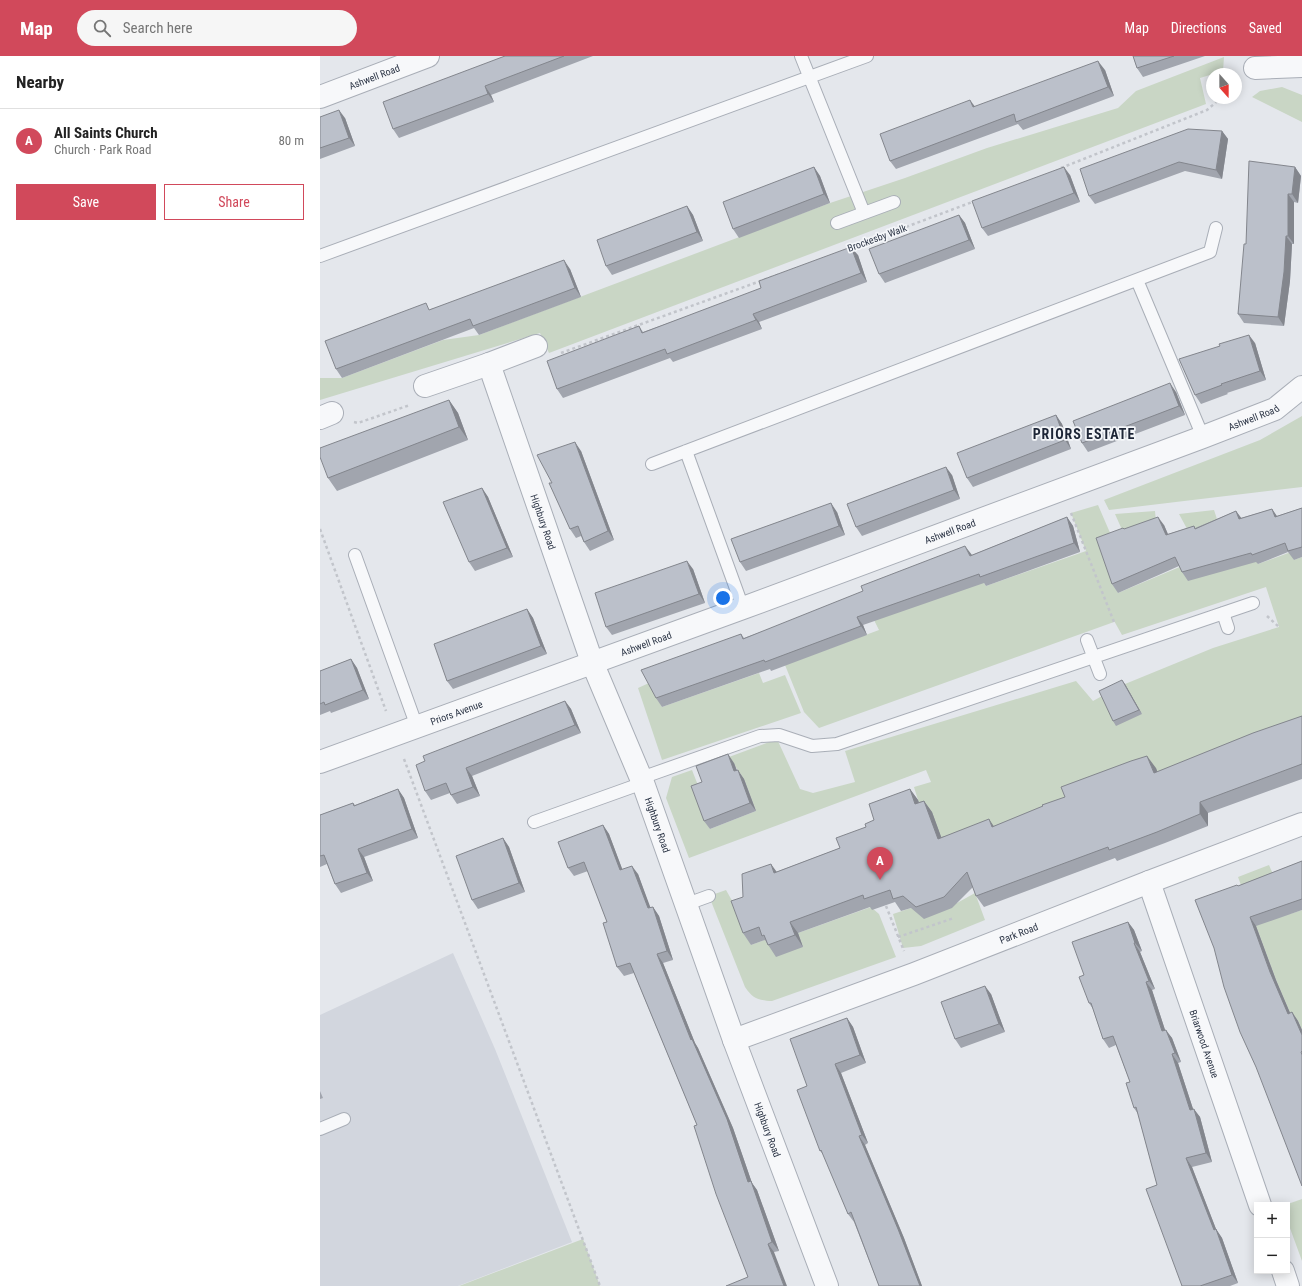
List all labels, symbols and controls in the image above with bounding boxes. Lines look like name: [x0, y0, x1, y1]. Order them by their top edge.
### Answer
search box: [77, 10, 357, 46]
text: Map: [20, 17, 53, 40]
icon: search: [91, 17, 113, 39]
text: Search here: [123, 19, 193, 37]
text: Map: [1125, 20, 1149, 36]
text: Directions: [1171, 20, 1227, 36]
text: Saved: [1249, 20, 1282, 36]
street label: Ashwell Road: [347, 62, 401, 91]
north arrow: [1206, 68, 1242, 104]
text: Nearby: [16, 72, 64, 92]
text: All Saints Church: [54, 124, 158, 142]
text: A: [25, 133, 33, 148]
text: 80 m: [278, 133, 304, 148]
text: Church · Park Road: [54, 142, 151, 157]
button: Save: [16, 184, 156, 220]
button: Share: [164, 184, 304, 220]
street label: Brockesby Walk: [846, 222, 909, 254]
street label: Ashwell Road: [1227, 402, 1281, 432]
district label: PRIORS ESTATE: [1033, 426, 1135, 442]
street label: Highbury Road: [529, 493, 558, 551]
street label: Ashwell Road: [923, 517, 977, 546]
your location: [713, 588, 733, 608]
street label: Ashwell Road: [619, 629, 673, 658]
street label: Priors Avenue: [429, 698, 484, 727]
street label: Highbury Road: [643, 796, 673, 854]
pin: A: [867, 847, 893, 880]
street label: Park Road: [998, 921, 1039, 946]
street label: Briarwood Avenue: [1188, 1008, 1221, 1080]
street label: Highbury Road: [753, 1101, 783, 1159]
map controls: [1254, 1202, 1290, 1274]
button: +: [1254, 1202, 1290, 1238]
button: −: [1254, 1238, 1290, 1274]

